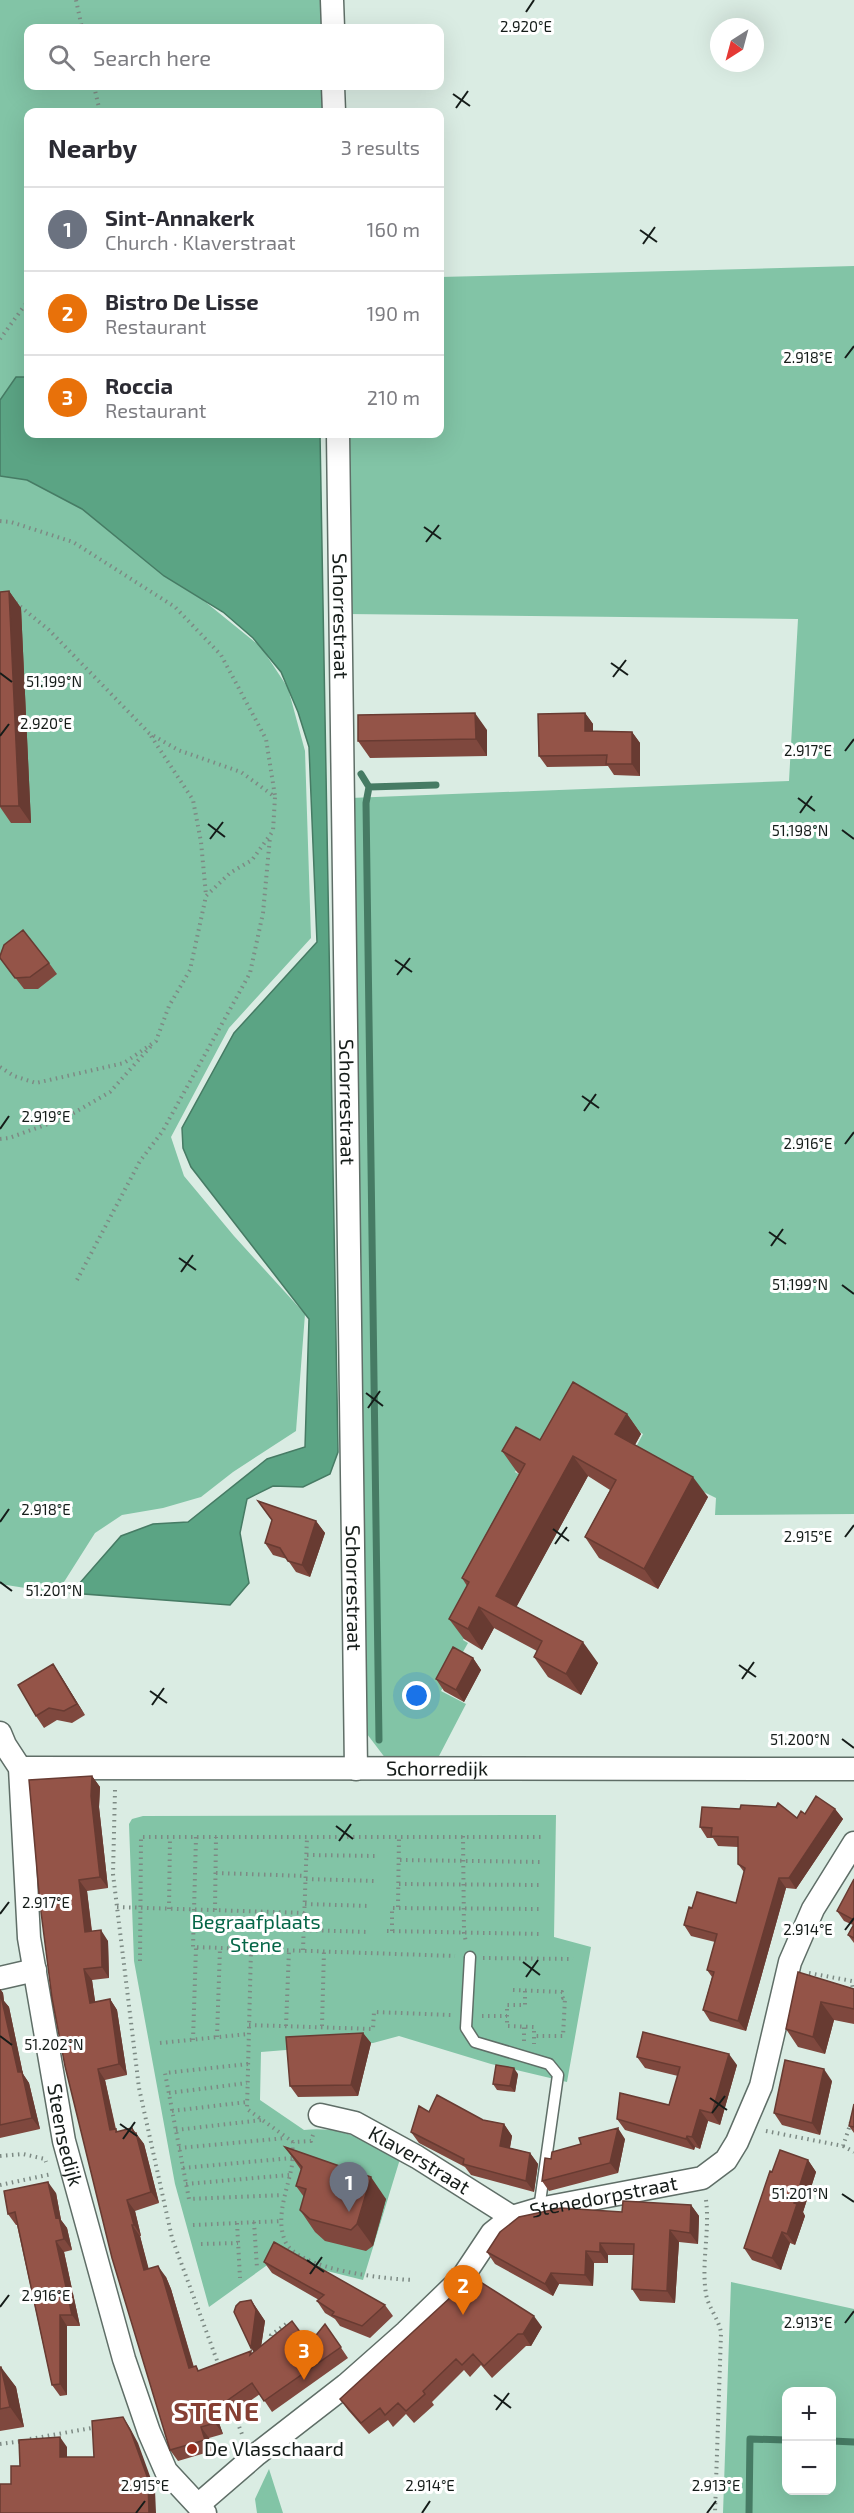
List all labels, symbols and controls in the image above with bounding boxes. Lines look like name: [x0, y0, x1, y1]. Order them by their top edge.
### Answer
text: 2.920°E: [500, 17, 552, 35]
north arrow: [710, 18, 764, 72]
search box: [24, 24, 444, 90]
icon: search: [45, 41, 78, 74]
text: Search here: [93, 44, 211, 70]
text: Nearby: [48, 132, 137, 163]
text: 3 results: [341, 135, 420, 159]
text: Sint-Annakerk: [105, 204, 255, 230]
text: 1: [63, 217, 72, 241]
text: 160 m: [367, 217, 420, 241]
text: Church · Klaverstraat: [105, 230, 296, 254]
text: Bistro De Lisse: [105, 288, 259, 314]
text: 2: [62, 301, 73, 325]
text: 190 m: [367, 301, 420, 325]
text: Restaurant: [105, 314, 206, 338]
text: 2.918°E: [783, 348, 833, 366]
text: Roccia: [105, 372, 173, 398]
text: 3: [62, 385, 73, 409]
text: 210 m: [367, 385, 420, 409]
text: Restaurant: [105, 398, 206, 422]
street label: Schorrestraat: [329, 553, 354, 679]
text: 51.199°N: [26, 672, 82, 690]
text: 2.920°E: [20, 714, 72, 732]
text: 2.917°E: [784, 741, 832, 759]
text: 51.198°N: [772, 821, 828, 839]
street label: Schorrestraat: [335, 1039, 361, 1165]
text: 2.919°E: [22, 1107, 70, 1125]
text: 2.916°E: [784, 1134, 832, 1152]
text: 51.199°N: [772, 1275, 828, 1293]
text: 2.918°E: [21, 1500, 71, 1518]
street label: Schorrestraat: [342, 1525, 367, 1651]
text: 2.915°E: [784, 1527, 832, 1545]
text: 51.201°N: [26, 1581, 82, 1599]
your location: [402, 1681, 431, 1710]
text: 51.200°N: [770, 1730, 830, 1748]
street label: Schorredijk: [386, 1755, 488, 1780]
text: 2.917°E: [22, 1893, 70, 1911]
park label: Begraafplaats Stene: [191, 1909, 321, 1956]
text: 2.914°E: [783, 1920, 833, 1938]
text: 51.202°N: [24, 2035, 84, 2053]
street label: Steensedijk: [43, 2082, 89, 2189]
street label: Klaverstraat: [365, 2120, 475, 2199]
pin: 1: [330, 2162, 368, 2212]
street label: Stenedorpstraat: [526, 2170, 680, 2222]
text: 51.201°N: [772, 2184, 828, 2202]
pin: 2: [444, 2266, 482, 2315]
text: 2.916°E: [22, 2286, 70, 2304]
text: 2.913°E: [784, 2313, 832, 2331]
pin: 3: [284, 2330, 324, 2380]
map controls: [782, 2387, 836, 2495]
button: +: [782, 2387, 836, 2441]
district label: STENE: [173, 2395, 261, 2426]
place label: De Vlasschaard: [204, 2436, 344, 2460]
button: −: [782, 2441, 836, 2495]
marker: De Vlasschaard: [185, 2442, 199, 2456]
text: 2.915°E: [121, 2476, 169, 2494]
text: 2.914°E: [405, 2476, 455, 2494]
text: 2.913°E: [692, 2476, 740, 2494]

